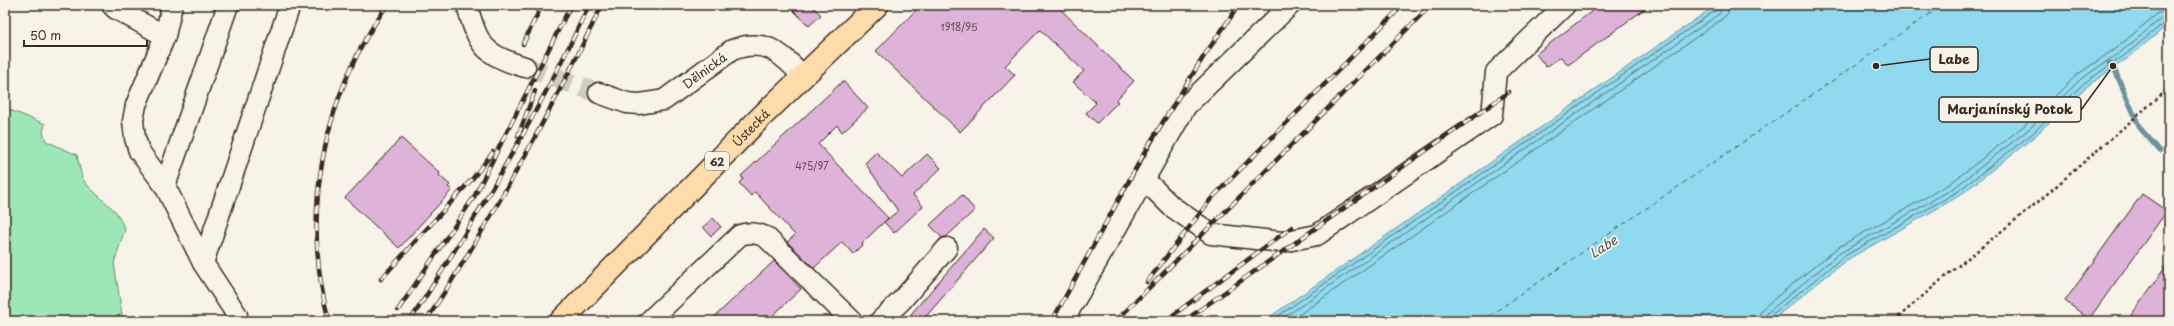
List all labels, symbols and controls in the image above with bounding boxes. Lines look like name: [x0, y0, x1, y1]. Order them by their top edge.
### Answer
house number: 1918/95: [940, 19, 978, 34]
scale bar: [24, 22, 147, 48]
text: 50 m: [30, 26, 61, 44]
callout: Labe: [1930, 47, 1978, 72]
street label: Dělnická: [678, 48, 730, 93]
text: Labe: [1938, 49, 1970, 68]
callout: Marjanínský Potok: [1939, 97, 2081, 122]
text: Marjanínský Potok: [1947, 99, 2073, 118]
street label: Ústecká: [728, 104, 774, 150]
road number: 62: [705, 152, 729, 170]
house number: 475/97: [795, 158, 829, 173]
water label: Labe: [1585, 229, 1621, 262]

